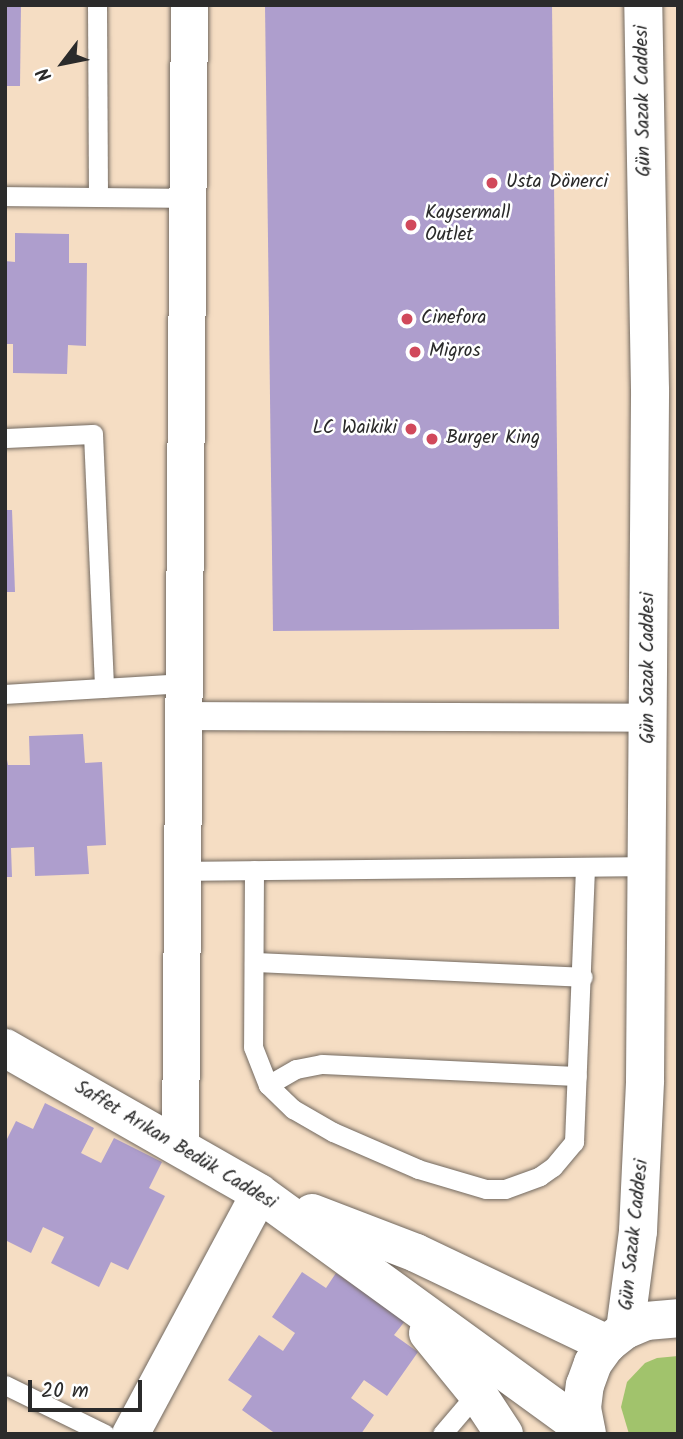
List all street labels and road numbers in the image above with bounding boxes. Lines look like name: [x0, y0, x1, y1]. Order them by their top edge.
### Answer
street label: Gün Sazak Caddesi: [631, 25, 657, 177]
street label: Gün Sazak Caddesi: [638, 592, 660, 744]
street label: Saffet Arıkan Bedük Caddesi: [70, 1077, 280, 1215]
street label: Gün Sazak Caddesi: [616, 1158, 654, 1312]

